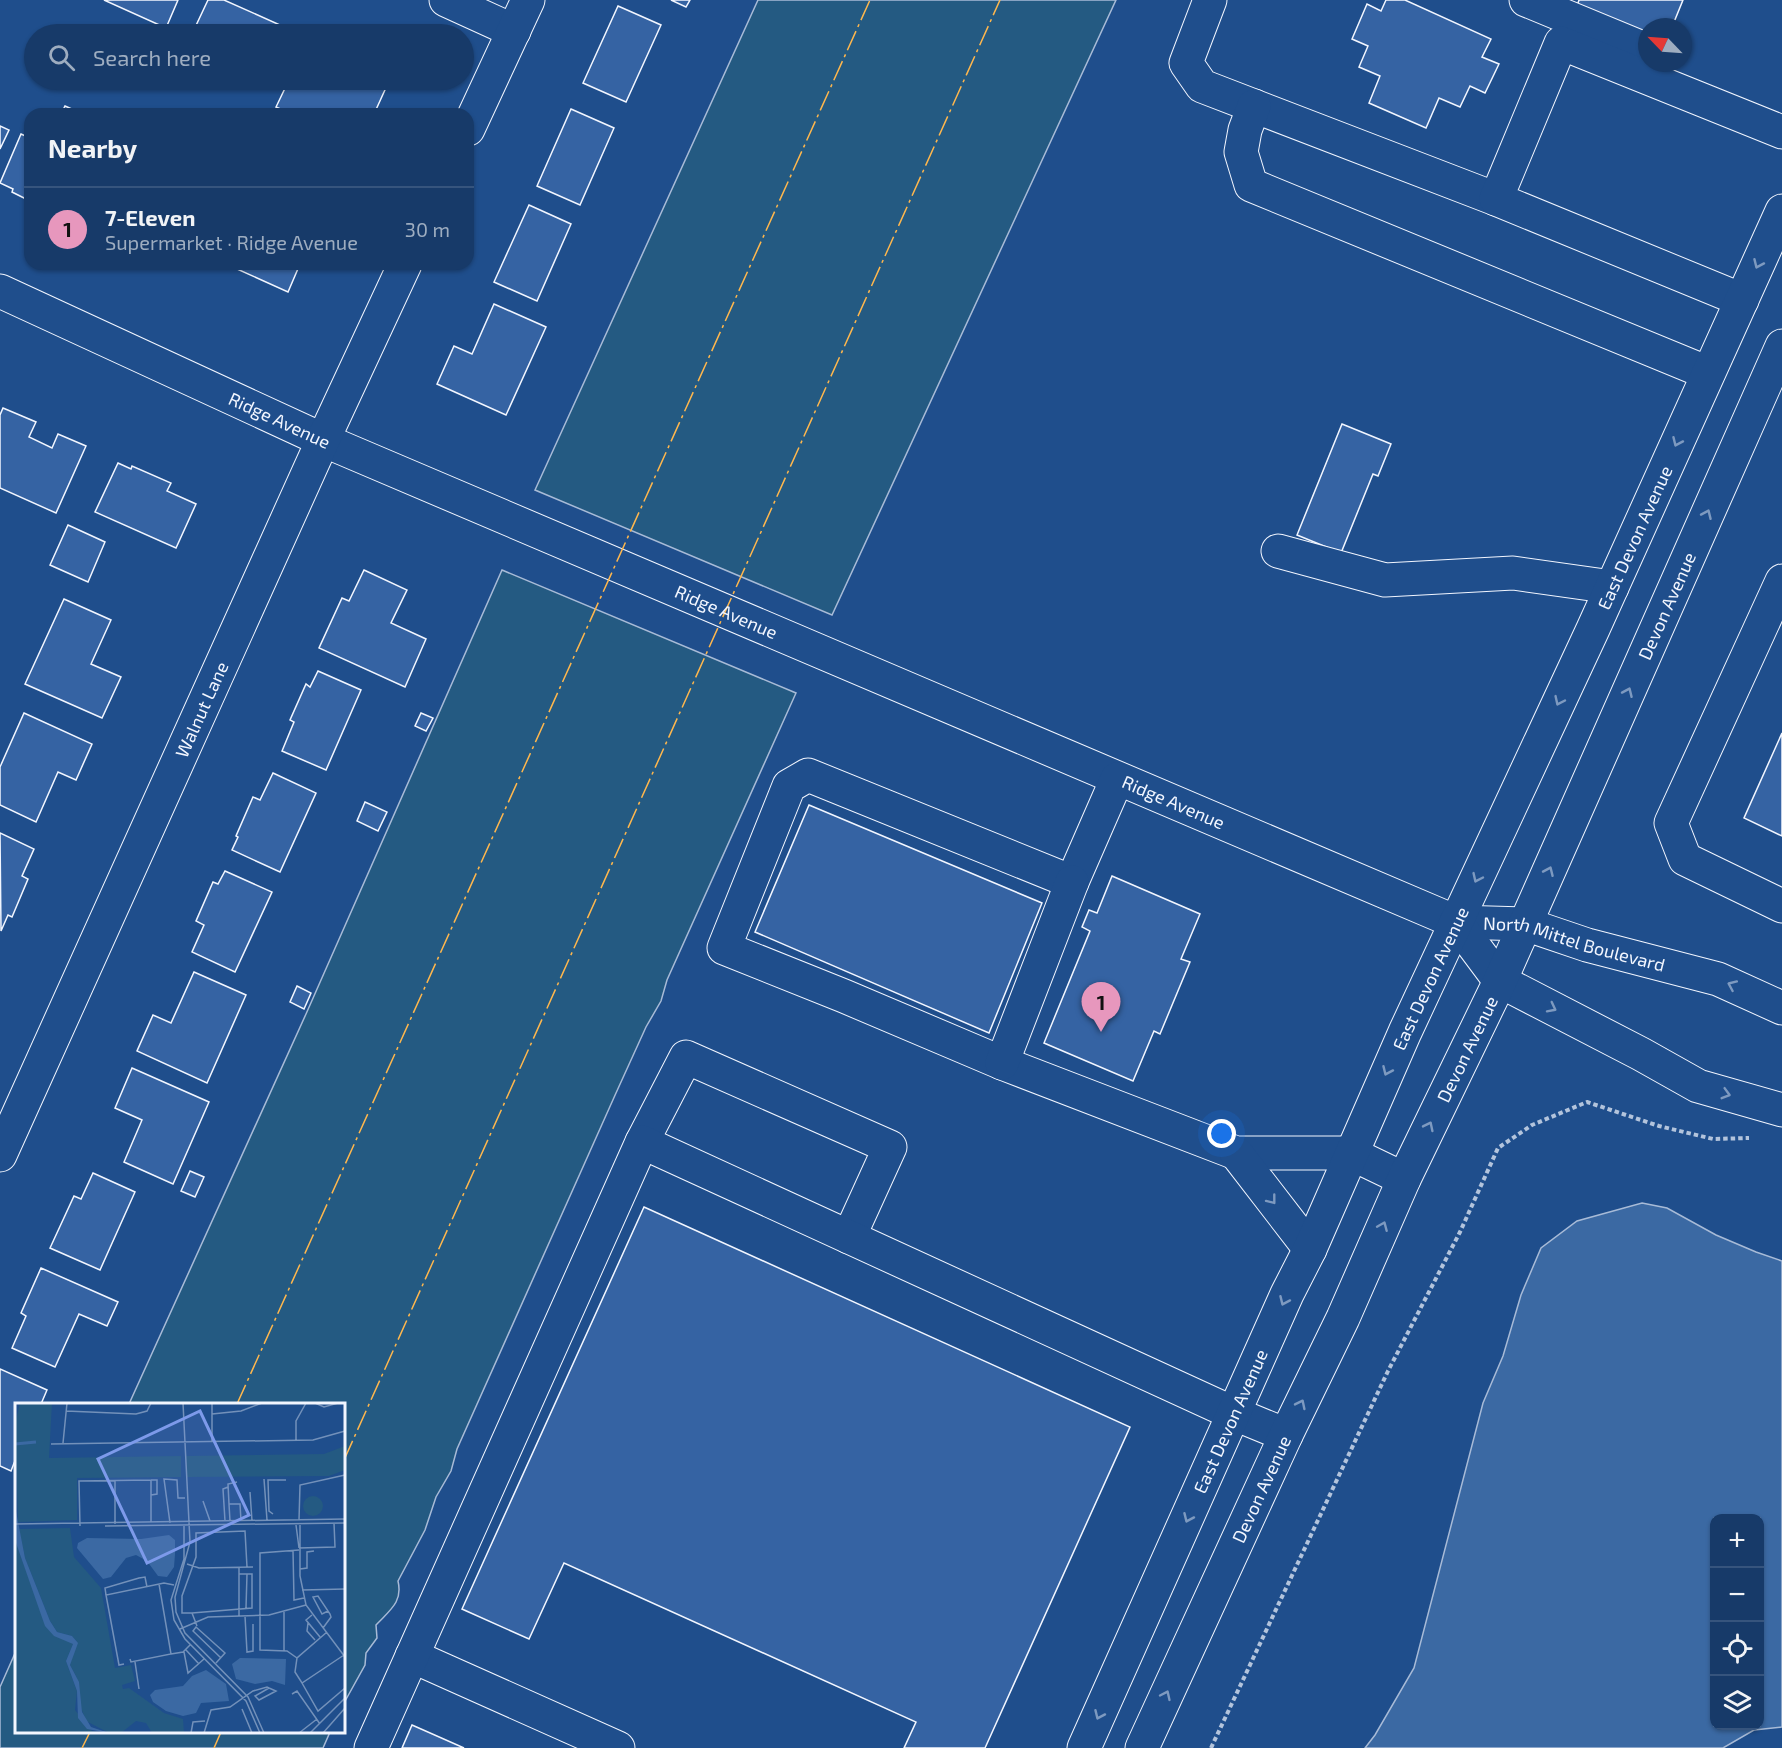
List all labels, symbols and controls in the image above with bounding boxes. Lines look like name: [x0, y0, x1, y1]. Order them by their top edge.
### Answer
north arrow: [1638, 18, 1692, 72]
search box: [24, 24, 474, 90]
icon: search: [45, 41, 78, 74]
text: Search here: [93, 44, 211, 70]
text: Nearby: [48, 132, 137, 163]
text: 7-Eleven: [105, 204, 195, 230]
text: 1: [63, 217, 72, 241]
text: 30 m: [405, 217, 450, 241]
text: Supermarket · Ridge Avenue: [105, 230, 358, 254]
one-way arrow: [1753, 258, 1765, 269]
street label: Ridge Avenue: [225, 387, 334, 453]
one-way arrow: [1673, 435, 1685, 446]
street label: East Devon Avenue: [1592, 461, 1676, 613]
one-way arrow: [1700, 510, 1712, 521]
street label: Devon Avenue: [1633, 549, 1699, 663]
street label: Ridge Avenue: [672, 580, 781, 643]
street label: Walnut Lane: [170, 658, 233, 761]
one-way arrow: [1621, 688, 1633, 699]
one-way arrow: [1555, 695, 1567, 706]
street label: Ridge Avenue: [1119, 770, 1228, 833]
one-way arrow: [1541, 866, 1553, 877]
one-way arrow: [1472, 871, 1484, 882]
street label: East Devon Avenue: [1387, 903, 1473, 1053]
street label: North Mittel Boulevard: [1483, 912, 1667, 976]
one-way arrow: [1728, 981, 1739, 993]
pin: 1: [1082, 982, 1120, 1032]
street label: Devon Avenue: [1432, 992, 1502, 1106]
one-way arrow: [1545, 1001, 1556, 1012]
one-way arrow: [1383, 1064, 1395, 1075]
one-way arrow: [1720, 1087, 1731, 1099]
your location: [1207, 1119, 1236, 1148]
one-way arrow: [1422, 1121, 1434, 1132]
one-way arrow: [1264, 1193, 1275, 1204]
one-way arrow: [1376, 1222, 1388, 1233]
one-way arrow: [1279, 1295, 1291, 1306]
street label: East Devon Avenue: [1189, 1345, 1273, 1497]
one-way arrow: [1294, 1399, 1306, 1410]
inset map: [15, 1403, 345, 1733]
street label: Devon Avenue: [1227, 1433, 1295, 1547]
one-way arrow: [1183, 1511, 1195, 1522]
map controls: [1710, 1514, 1764, 1730]
button: +: [1710, 1514, 1764, 1568]
button: −: [1710, 1568, 1764, 1622]
button: locate: [1710, 1622, 1764, 1676]
button: layers: [1710, 1676, 1764, 1730]
one-way arrow: [1159, 1690, 1171, 1701]
one-way arrow: [1094, 1708, 1106, 1719]

